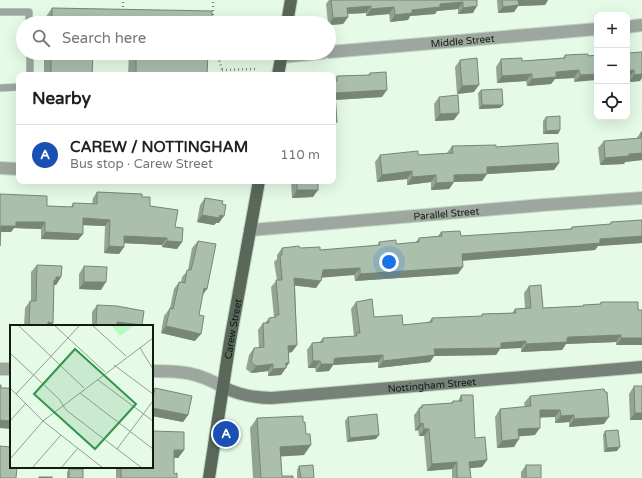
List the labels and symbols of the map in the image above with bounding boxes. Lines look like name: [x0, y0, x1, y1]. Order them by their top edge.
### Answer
street label: Middle Street: [430, 33, 495, 50]
street label: Parallel Street: [413, 205, 480, 223]
your location: [379, 252, 399, 272]
street label: Carew Street: [222, 298, 245, 360]
inset map: [10, 325, 153, 468]
street label: Nottingham Street: [387, 376, 477, 395]
pin: A: [213, 419, 239, 449]

